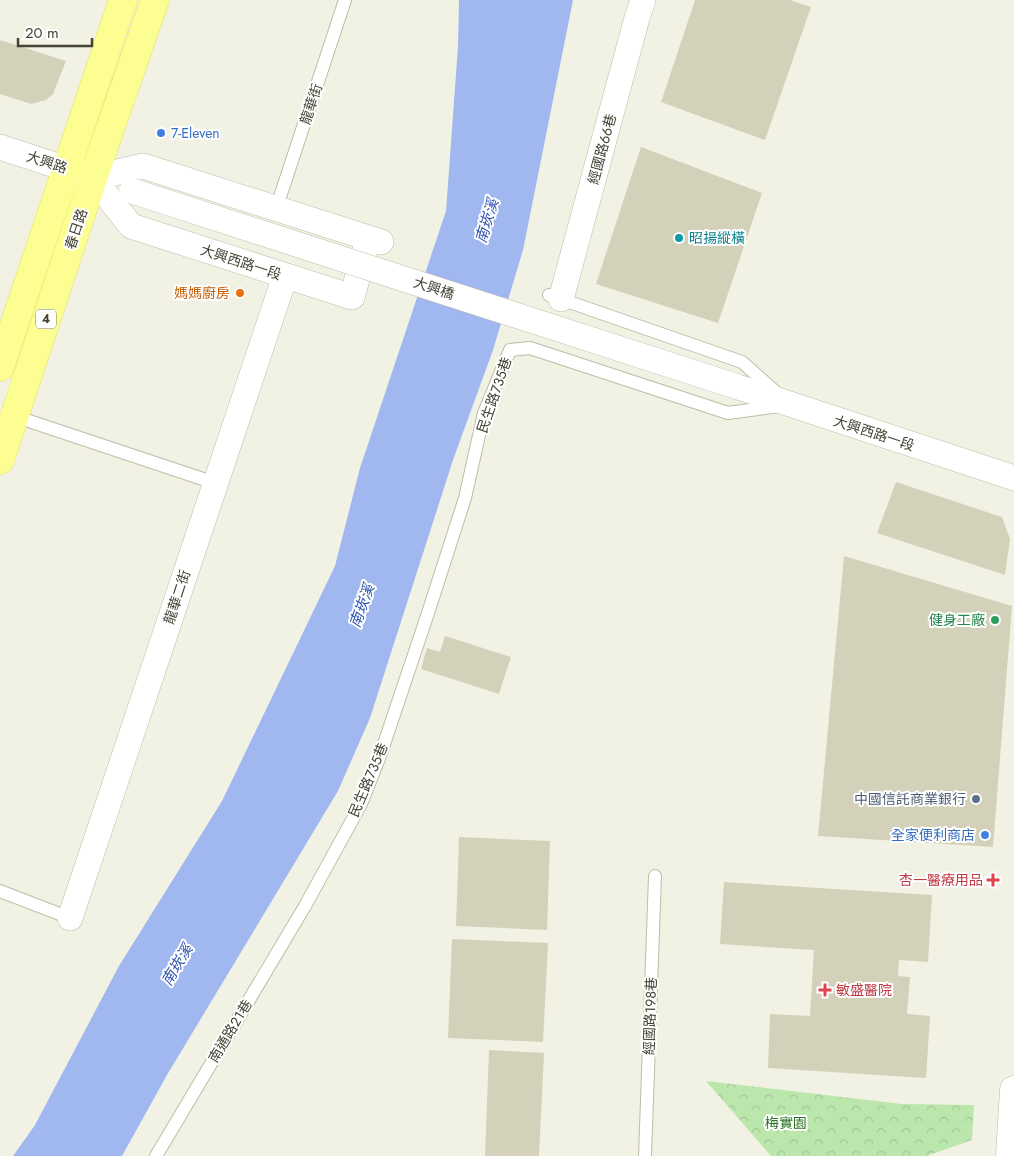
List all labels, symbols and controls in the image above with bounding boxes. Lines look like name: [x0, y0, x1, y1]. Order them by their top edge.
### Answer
scale bar: [18, 15, 91, 47]
text: 20 m: [25, 22, 59, 44]
street label: 龍華街: [295, 81, 327, 127]
street label: 經國路66巷: [583, 112, 621, 186]
place label: 7-Eleven: [171, 123, 220, 143]
marker: 7-Eleven: [155, 127, 167, 139]
street label: 大興路: [24, 146, 70, 178]
water label: 南崁溪: [470, 194, 505, 246]
street label: 春日路: [60, 206, 92, 252]
place label: 昭揚縱橫: [689, 228, 745, 248]
marker: 昭揚縱橫: [673, 232, 685, 244]
street label: 大興西路一段: [198, 240, 284, 284]
street label: 大興橋: [411, 272, 457, 304]
place label: 媽媽廚房: [174, 283, 230, 303]
marker: 媽媽廚房: [234, 287, 246, 299]
road number: 4: [36, 310, 56, 328]
street label: 民生路735巷: [472, 354, 516, 436]
street label: 大興西路一段: [831, 411, 917, 455]
street label: 龍華二街: [159, 567, 195, 627]
water label: 南崁溪: [344, 579, 381, 631]
place label: 健身工廠: [929, 610, 985, 630]
marker: 健身工廠: [989, 614, 1001, 626]
street label: 民生路735巷: [343, 740, 393, 820]
place label: 中國信託商業銀行: [854, 789, 966, 809]
marker: 中國信託商業銀行: [970, 793, 982, 805]
place label: 全家便利商店: [891, 825, 975, 845]
marker: 全家便利商店: [979, 829, 991, 841]
place label: 杏一醫療用品: [899, 870, 983, 890]
marker: 杏一醫療用品: [987, 874, 999, 886]
water label: 南崁溪: [156, 938, 199, 990]
street label: 經國路198巷: [639, 977, 661, 1055]
place label: 敏盛醫院: [836, 980, 892, 1000]
marker: 敏盛醫院: [818, 983, 832, 997]
street label: 南通路21巷: [203, 996, 257, 1066]
park label: 梅實園: [765, 1113, 807, 1133]

